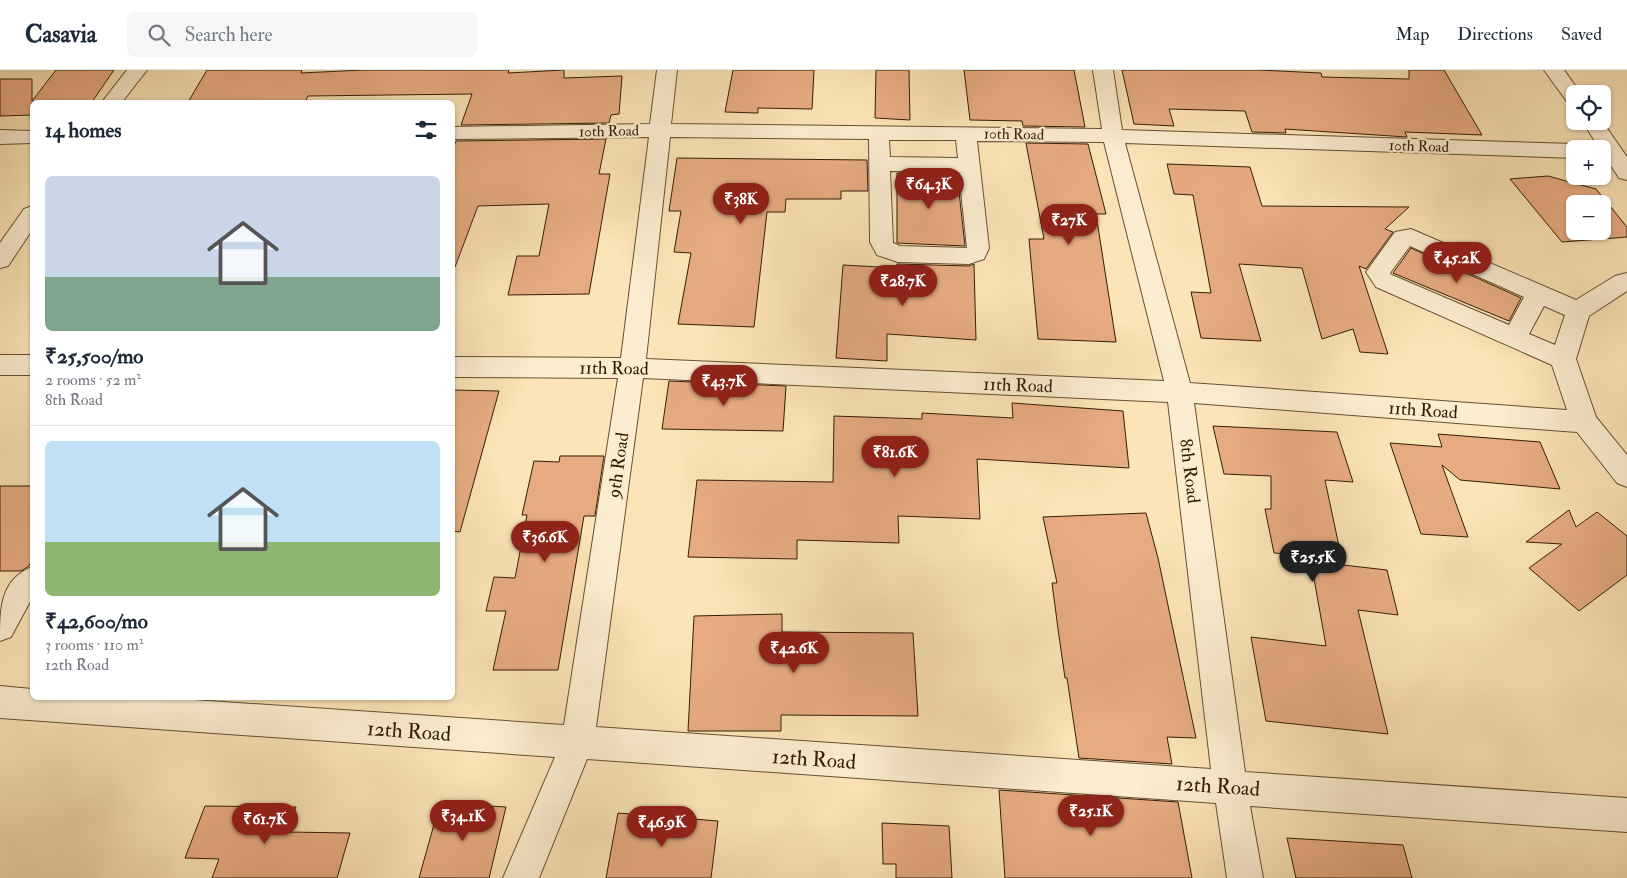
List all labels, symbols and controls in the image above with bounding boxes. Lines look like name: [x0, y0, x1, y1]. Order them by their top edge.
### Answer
search box: [127, 12, 477, 57]
text: Casavia: [25, 19, 97, 50]
icon: search: [145, 21, 173, 49]
text: Search here: [185, 23, 273, 47]
text: Map: [1396, 23, 1429, 46]
text: Directions: [1457, 23, 1533, 46]
text: Saved: [1561, 23, 1602, 46]
map controls: [1566, 85, 1611, 240]
button: locate: [1566, 85, 1611, 130]
icon: filters: [412, 116, 440, 144]
text: 14 homes: [45, 117, 122, 144]
street label: 10th Road: [579, 121, 640, 142]
street label: 10th Road: [984, 124, 1045, 145]
street label: 10th Road: [1389, 136, 1450, 157]
button: +: [1566, 140, 1611, 185]
pin: ₹64.3K: [888, 168, 970, 210]
text: ₹64.3K: [906, 174, 952, 194]
pin: ₹38K: [711, 182, 771, 225]
text: ₹38K: [724, 189, 758, 209]
button: −: [1566, 195, 1611, 240]
pin: ₹27K: [1039, 204, 1099, 246]
icon: home: [198, 208, 288, 298]
text: ₹27K: [1051, 210, 1087, 230]
pin: ₹45.2K: [1416, 242, 1498, 284]
text: ₹45.2K: [1434, 248, 1480, 268]
pin: ₹28.7K: [862, 264, 944, 307]
text: ₹28.7K: [880, 271, 926, 291]
text: ₹25,500/mo: [45, 343, 143, 370]
street label: 11th Road: [579, 356, 649, 381]
pin: ₹43.7K: [683, 364, 765, 407]
text: 2 rooms · 52 m²: [45, 370, 141, 390]
text: ₹43.7K: [702, 371, 746, 391]
street label: 11th Road: [983, 373, 1053, 398]
text: 8th Road: [45, 390, 103, 410]
street label: 11th Road: [1387, 397, 1459, 424]
street label: 9th Road: [602, 431, 634, 501]
pin: ₹81.6K: [854, 436, 936, 478]
street label: 8th Road: [1174, 437, 1205, 505]
text: ₹81.6K: [873, 442, 917, 462]
icon: home: [198, 474, 288, 564]
pin: ₹36.6K: [504, 520, 586, 563]
text: ₹36.6K: [522, 527, 568, 547]
pin: ₹25.5K: [1272, 540, 1354, 583]
text: ₹25.5K: [1290, 547, 1336, 567]
text: ₹42,600/mo: [45, 608, 148, 635]
pin: ₹42.6K: [753, 632, 835, 674]
text: 3 rooms · 110 m²: [45, 635, 143, 655]
text: ₹42.6K: [770, 638, 818, 658]
text: 12th Road: [45, 655, 109, 675]
street label: 12th Road: [366, 715, 453, 748]
street label: 12th Road: [771, 743, 858, 776]
street label: 12th Road: [1175, 770, 1262, 803]
pin: ₹25.1K: [1050, 794, 1132, 837]
pin: ₹34.1K: [422, 800, 504, 842]
text: ₹25.1K: [1069, 801, 1113, 821]
pin: ₹61.7K: [224, 802, 306, 845]
text: ₹34.1K: [441, 806, 485, 826]
pin: ₹46.9K: [621, 806, 703, 848]
text: ₹61.7K: [243, 809, 287, 829]
text: ₹46.9K: [638, 812, 686, 832]

